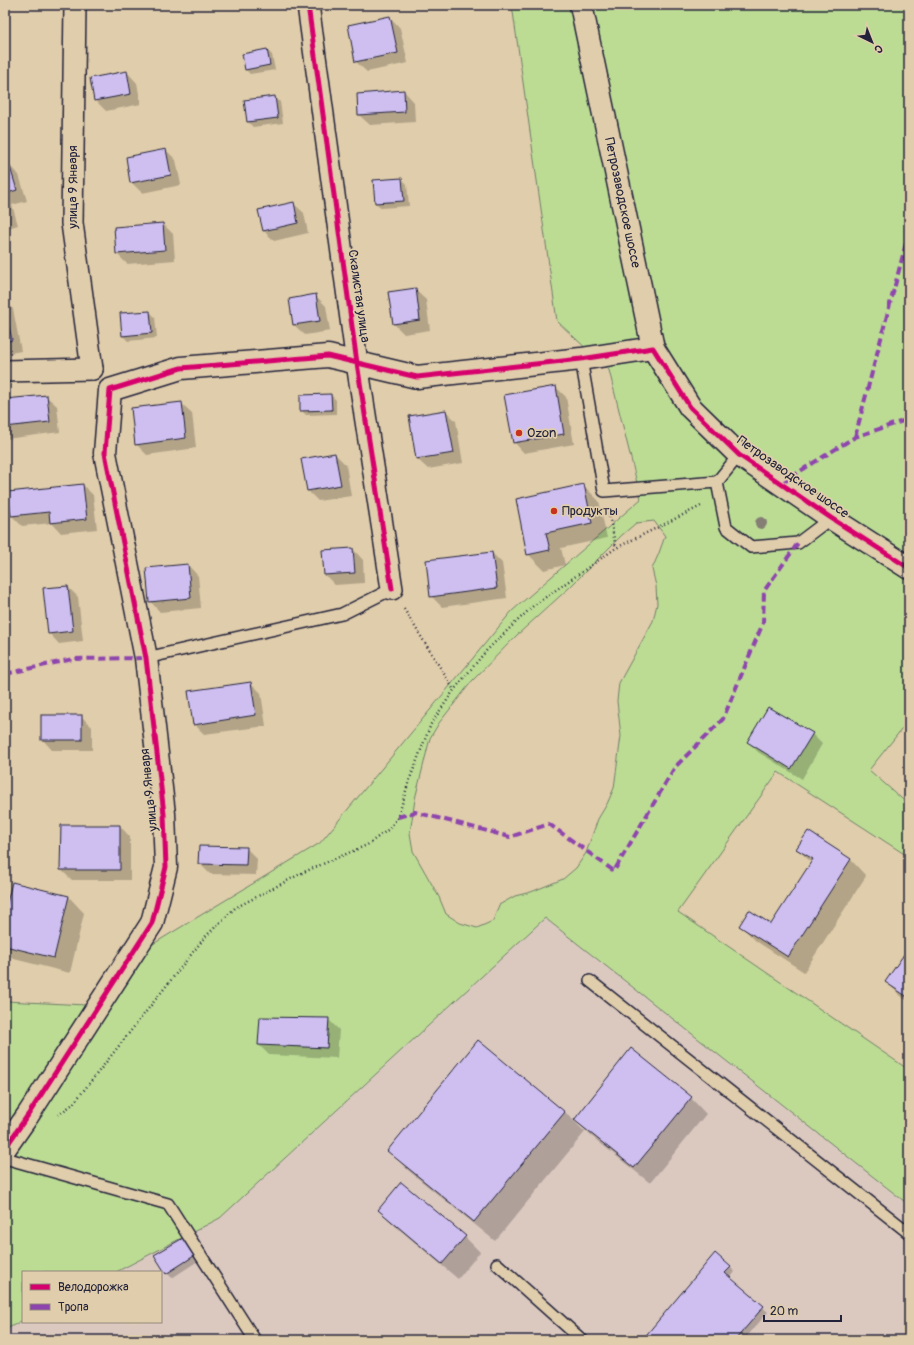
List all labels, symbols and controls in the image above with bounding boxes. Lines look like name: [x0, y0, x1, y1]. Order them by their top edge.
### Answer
north arrow: [852, 22, 892, 62]
text: С: [871, 42, 885, 56]
street label: Петрозаводское шоссе: [601, 136, 644, 270]
street label: улица 9 Января: [65, 145, 81, 230]
street label: Скалистая улица: [345, 249, 373, 343]
place label: Ozon: [527, 425, 556, 441]
marker: Ozon: [514, 428, 524, 438]
street label: Петрозаводское шоссе: [734, 432, 852, 522]
place label: Продукты: [562, 503, 618, 519]
marker: Продукты: [549, 506, 559, 516]
street label: улица 9 Января: [137, 748, 161, 833]
legend: [22, 1271, 162, 1323]
text: Велодорожка: [58, 1280, 129, 1295]
scale bar: [764, 1297, 841, 1323]
text: Тропа: [58, 1300, 89, 1315]
text: 20 m: [770, 1304, 799, 1319]

